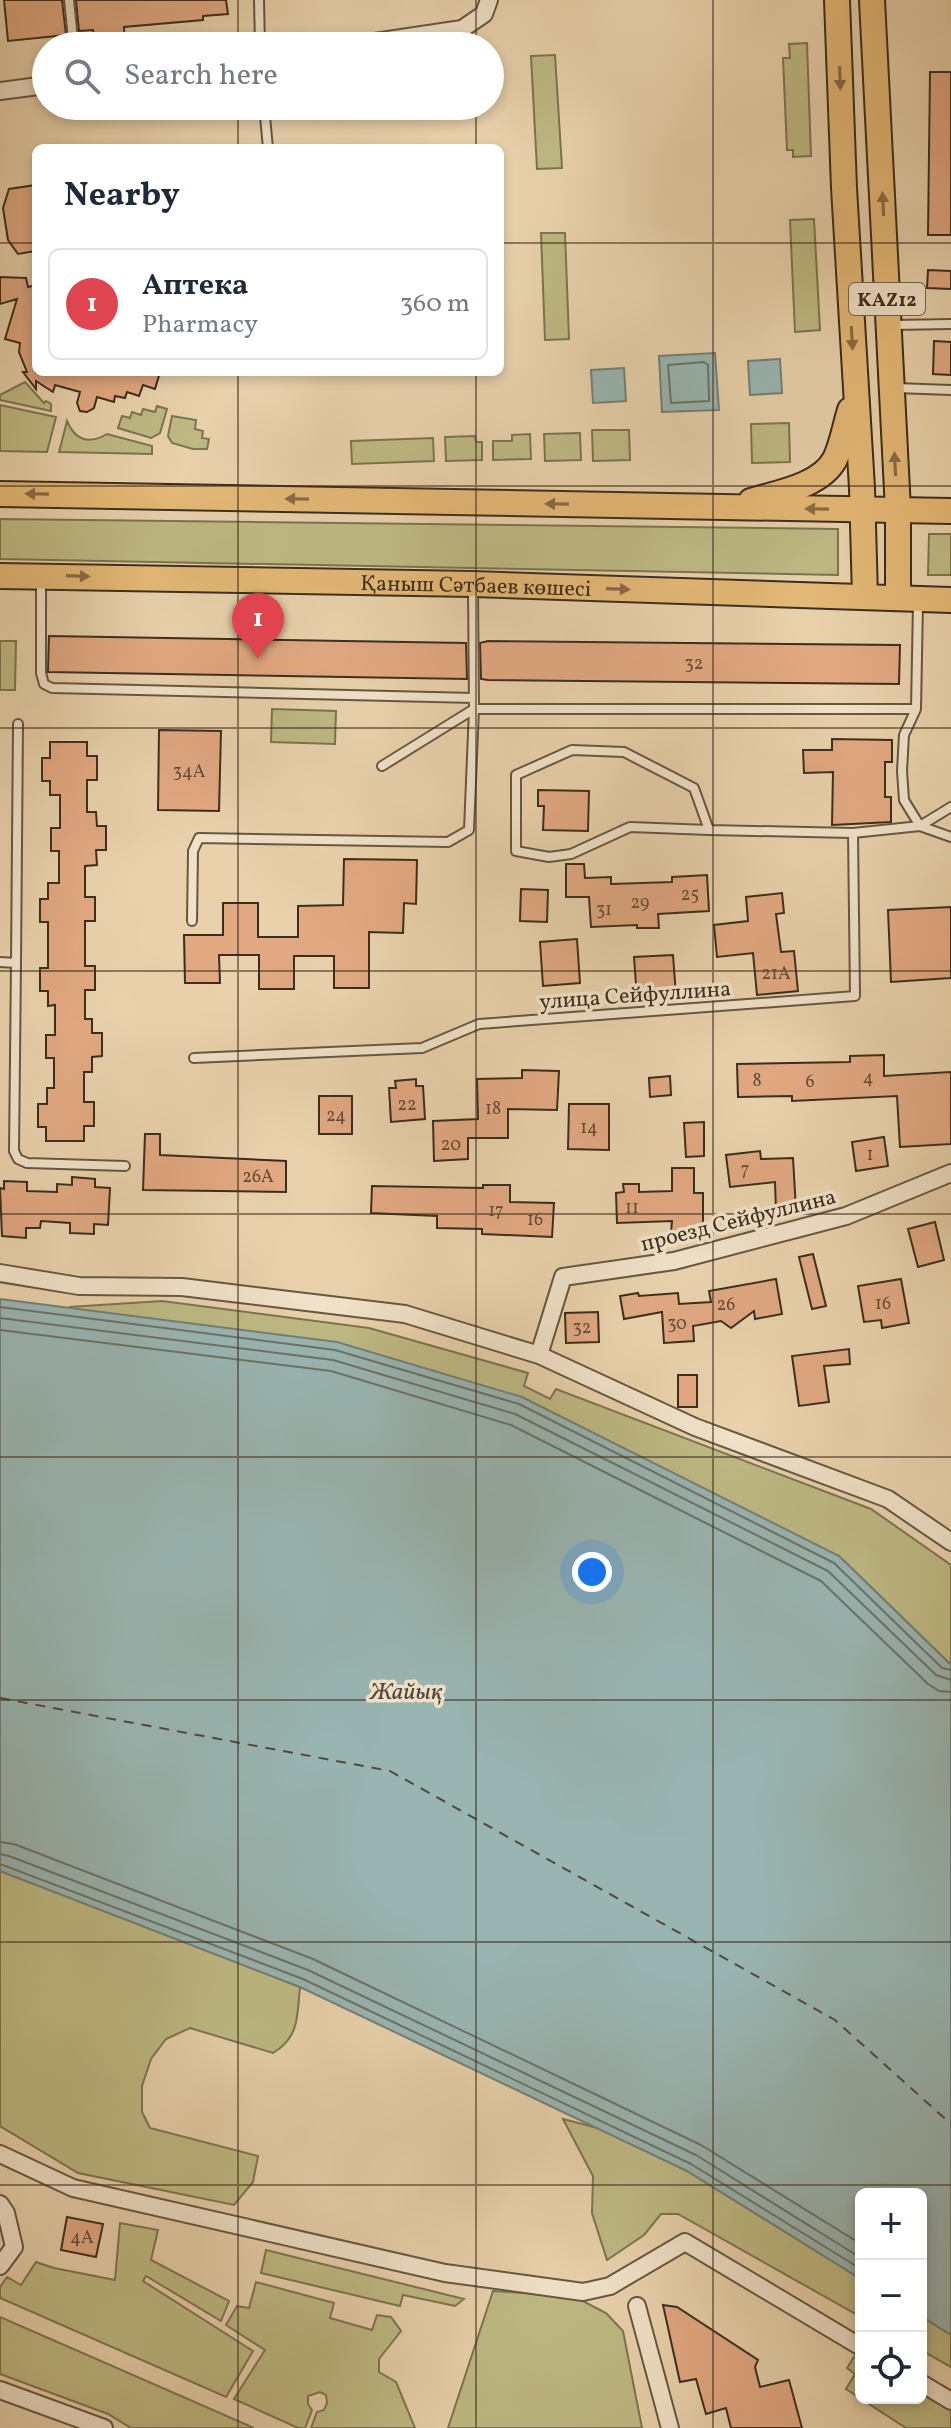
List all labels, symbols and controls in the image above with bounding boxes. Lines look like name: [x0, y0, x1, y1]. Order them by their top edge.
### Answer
search box: [32, 32, 504, 120]
icon: search: [60, 54, 104, 98]
text: Search here: [124, 55, 278, 97]
one-way arrow: [834, 66, 847, 91]
text: Nearby: [64, 173, 180, 220]
one-way arrow: [876, 191, 889, 216]
text: Аптека: [142, 265, 248, 307]
road number: KAZ12: [849, 283, 925, 315]
text: 1: [87, 286, 97, 322]
text: 360 m: [400, 286, 470, 322]
text: Pharmacy: [142, 307, 258, 343]
one-way arrow: [845, 326, 858, 351]
one-way arrow: [889, 451, 902, 476]
one-way arrow: [24, 488, 49, 501]
one-way arrow: [284, 493, 309, 505]
one-way arrow: [544, 497, 569, 510]
one-way arrow: [804, 502, 829, 515]
street label: Қаныш Сәтбаев көшесі: [360, 569, 592, 606]
one-way arrow: [66, 570, 91, 583]
one-way arrow: [606, 582, 631, 595]
pin: 1: [232, 593, 284, 659]
house number: 32: [685, 652, 703, 677]
house number: 34А: [173, 760, 206, 785]
house number: 25: [681, 883, 699, 908]
house number: 29: [631, 891, 649, 916]
house number: 31: [596, 898, 612, 923]
house number: 21А: [761, 962, 791, 987]
street label: улица Сейфуллина: [538, 974, 732, 1019]
house number: 4: [863, 1066, 873, 1091]
house number: 8: [752, 1069, 762, 1094]
house number: 6: [805, 1070, 815, 1095]
house number: 22: [397, 1093, 417, 1118]
house number: 18: [485, 1097, 501, 1122]
house number: 24: [326, 1104, 346, 1129]
house number: 14: [580, 1116, 598, 1141]
house number: 20: [441, 1133, 461, 1158]
house number: 1: [867, 1143, 873, 1168]
house number: 7: [741, 1158, 749, 1183]
house number: 26А: [242, 1165, 274, 1190]
street label: проезд Сейфуллина: [638, 1182, 840, 1261]
house number: 11: [625, 1196, 639, 1221]
house number: 17: [488, 1199, 504, 1224]
house number: 16: [527, 1208, 543, 1233]
house number: 16: [875, 1292, 891, 1317]
house number: 26: [717, 1293, 735, 1318]
house number: 30: [667, 1312, 687, 1337]
house number: 32: [573, 1316, 591, 1341]
your location: [572, 1552, 612, 1592]
water label: Жайық: [369, 1676, 443, 1710]
map controls: [855, 2188, 927, 2404]
button: +: [855, 2188, 927, 2260]
house number: 4А: [70, 2226, 94, 2251]
button: −: [855, 2260, 927, 2332]
button: locate: [855, 2332, 927, 2404]

